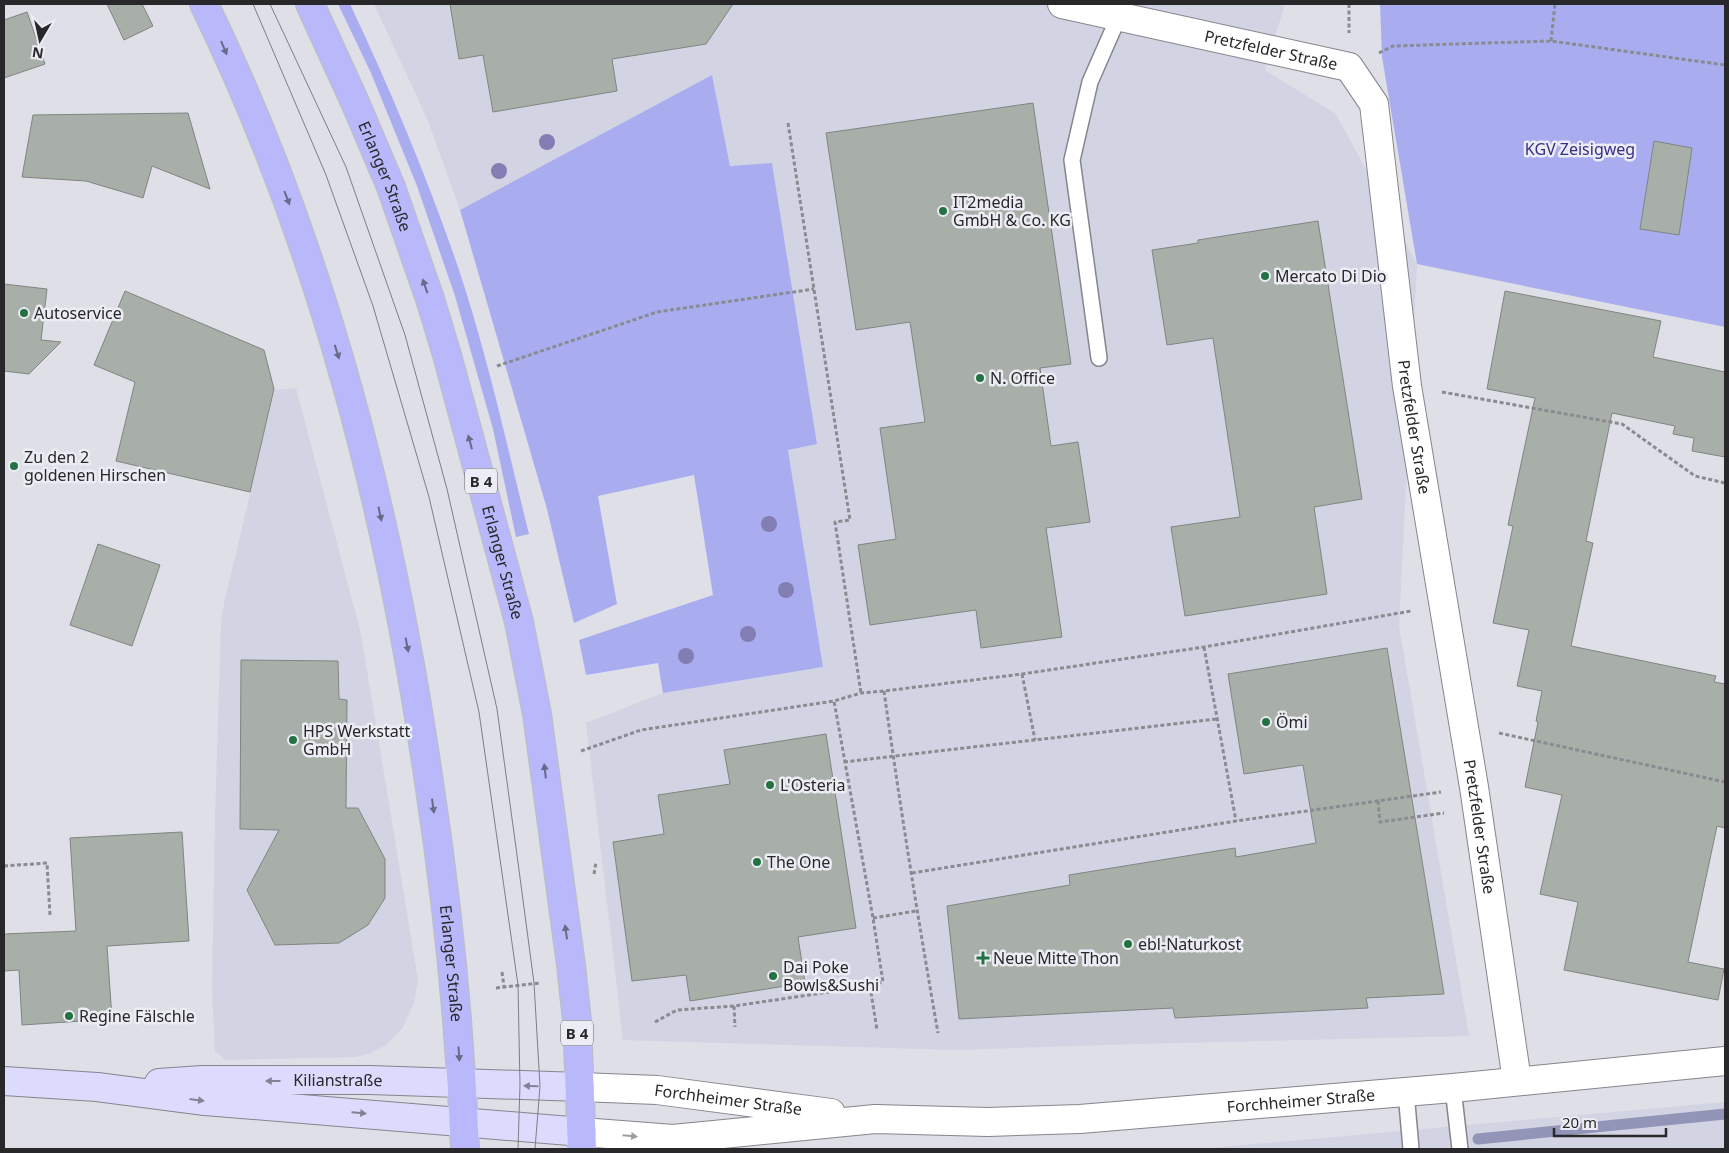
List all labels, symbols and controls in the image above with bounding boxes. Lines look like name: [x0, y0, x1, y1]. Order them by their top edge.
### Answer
north arrow: [15, 15, 65, 65]
street label: Pretzfelder Straße: [1202, 25, 1340, 75]
one-way arrow: [220, 41, 228, 56]
text: N: [31, 43, 45, 64]
street label: Erlanger Straße: [353, 118, 417, 234]
park label: KGV Zeisigweg: [1525, 138, 1635, 160]
one-way arrow: [283, 191, 291, 205]
place label: IT2media GmbH & Co. KG: [953, 191, 1071, 231]
marker: IT2media GmbH & Co. KG: [937, 205, 949, 217]
place label: Mercato Di Dio: [1275, 265, 1387, 287]
marker: Mercato Di Dio: [1259, 270, 1271, 282]
one-way arrow: [421, 278, 428, 293]
place label: Autoservice: [34, 302, 122, 324]
marker: Autoservice: [18, 307, 30, 319]
one-way arrow: [334, 345, 342, 360]
street label: Pretzfelder Straße: [1393, 359, 1436, 496]
place label: N. Office: [990, 367, 1055, 389]
marker: N. Office: [974, 372, 986, 384]
one-way arrow: [466, 434, 474, 449]
place label: Zu den 2 goldenen Hirschen: [24, 446, 166, 486]
marker: Zu den 2 goldenen Hirschen: [8, 460, 20, 472]
road number: B 4: [465, 468, 497, 494]
street label: Erlanger Straße: [477, 503, 529, 622]
one-way arrow: [376, 507, 384, 523]
one-way arrow: [403, 638, 411, 654]
place label: Ömi: [1276, 711, 1308, 733]
marker: Ömi: [1260, 716, 1272, 728]
place label: HPS Werkstatt GmbH: [303, 720, 410, 760]
marker: HPS Werkstatt GmbH: [287, 734, 299, 746]
street label: Pretzfelder Straße: [1459, 758, 1500, 895]
one-way arrow: [540, 762, 548, 778]
place label: L'Osteria: [780, 774, 845, 796]
marker: L'Osteria: [764, 779, 776, 791]
one-way arrow: [429, 798, 437, 814]
place label: The One: [767, 851, 830, 873]
marker: The One: [751, 856, 763, 868]
street label: Erlanger Straße: [435, 904, 468, 1023]
one-way arrow: [562, 923, 570, 939]
place label: ebl-Naturkost: [1138, 933, 1241, 955]
marker: ebl-Naturkost: [1122, 938, 1134, 950]
place label: Neue Mitte Thon: [993, 947, 1119, 969]
marker: Neue Mitte Thon: [977, 952, 989, 964]
place label: Dai Poke Bowls&Sushi: [783, 956, 879, 996]
marker: Dai Poke Bowls&Sushi: [767, 970, 779, 982]
place label: Regine Fälschle: [79, 1005, 195, 1027]
marker: Regine Fälschle: [63, 1010, 75, 1022]
road number: B 4: [561, 1020, 593, 1046]
one-way arrow: [456, 1046, 464, 1062]
street label: Kilianstraße: [293, 1069, 383, 1091]
one-way arrow: [265, 1077, 281, 1085]
street label: Forchheimer Straße: [653, 1079, 803, 1120]
one-way arrow: [523, 1081, 539, 1089]
street label: Forchheimer Straße: [1226, 1084, 1376, 1118]
one-way arrow: [189, 1096, 205, 1104]
scale bar: [1554, 1106, 1666, 1138]
one-way arrow: [351, 1110, 367, 1118]
text: 20 m: [1562, 1112, 1597, 1132]
one-way arrow: [623, 1133, 639, 1141]

